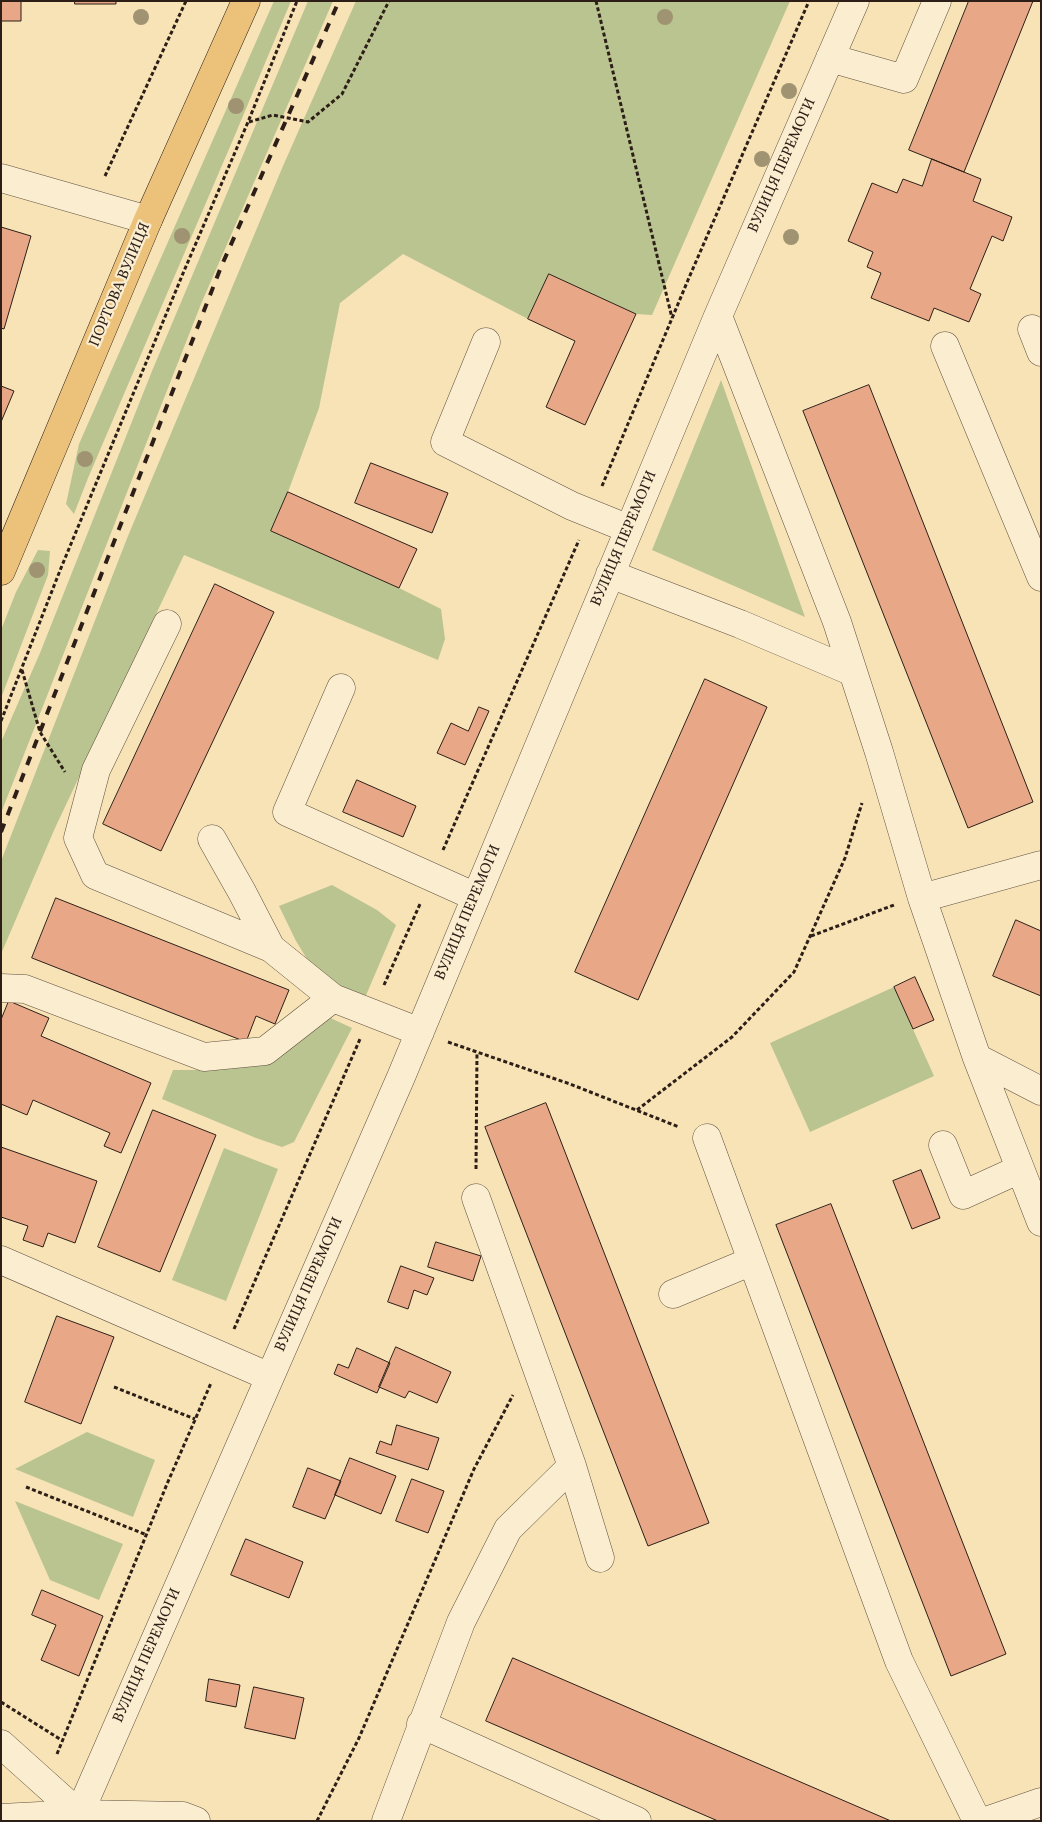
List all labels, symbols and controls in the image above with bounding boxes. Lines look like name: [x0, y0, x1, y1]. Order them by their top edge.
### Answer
street label: ВУЛИЦЯ ПЕРЕМОГИ: [745, 96, 821, 236]
street label: ПОРТОВА ВУЛИЦЯ: [87, 220, 155, 350]
street label: ВУЛИЦЯ ПЕРЕМОГИ: [588, 469, 662, 609]
street label: ВУЛИЦЯ ПЕРЕМОГИ: [432, 843, 506, 983]
street label: ВУЛИЦЯ ПЕРЕМОГИ: [272, 1215, 348, 1355]
street label: ВУЛИЦЯ ПЕРЕМОГИ: [110, 1586, 186, 1726]

